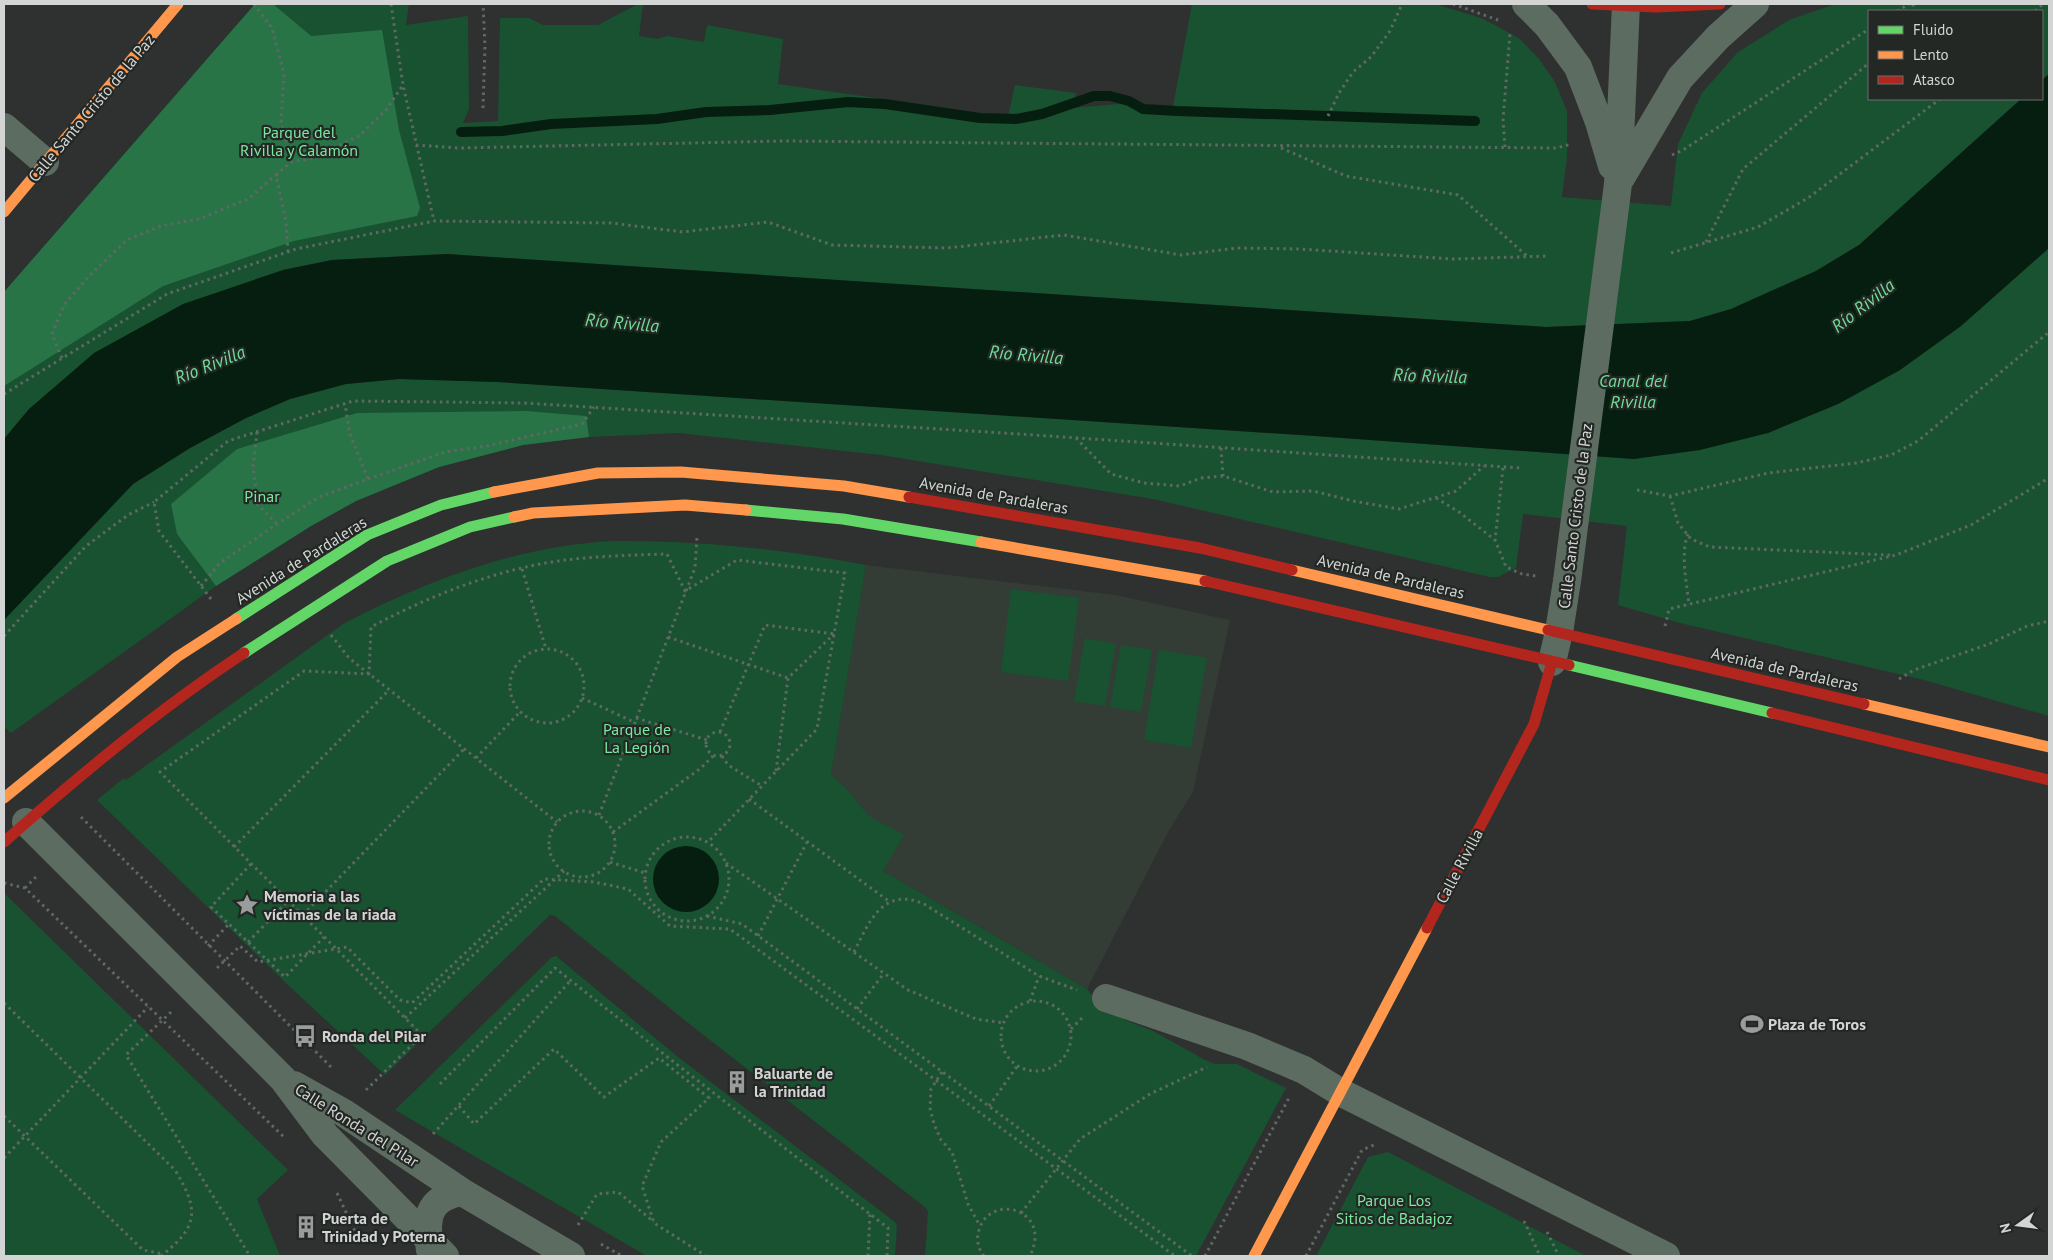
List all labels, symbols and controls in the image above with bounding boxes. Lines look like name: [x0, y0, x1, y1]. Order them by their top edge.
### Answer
legend: [1868, 10, 2043, 100]
text: Fluido: [1913, 20, 1953, 39]
street label: Calle Santo Cristo de la Paz: [23, 30, 159, 186]
text: Lento: [1913, 45, 1949, 64]
text: Atasco: [1913, 70, 1955, 89]
park label: Parque del Rivilla y Calamón: [240, 122, 358, 160]
water label: Río Rivilla: [1826, 274, 1899, 338]
water label: Río Rivilla: [584, 308, 660, 337]
water label: Río Rivilla: [171, 340, 249, 389]
water label: Río Rivilla: [988, 340, 1064, 369]
water label: Río Rivilla: [1393, 363, 1468, 388]
water label: Canal del Rivilla: [1599, 369, 1667, 413]
street label: Calle Santo Cristo de la Paz: [1554, 422, 1596, 610]
street label: Avenida de Pardaleras: [918, 472, 1070, 518]
park label: Pinar: [244, 486, 280, 506]
street label: Avenida de Pardaleras: [232, 511, 370, 608]
street label: Avenida de Pardaleras: [1315, 549, 1467, 603]
street label: Avenida de Pardaleras: [1709, 642, 1861, 696]
park label: Parque de La Legión: [603, 719, 671, 757]
street label: Calle Rivilla: [1431, 825, 1487, 907]
place label: Memoria a las víctimas de la riada: [263, 886, 396, 924]
place icon: Memoria a las víctimas de la riada: [234, 892, 260, 918]
sports icon: Plaza de Toros: [1739, 1011, 1765, 1037]
place label: Plaza de Toros: [1768, 1014, 1866, 1034]
bus stop icon: Ronda del Pilar: [292, 1023, 318, 1049]
place label: Ronda del Pilar: [322, 1026, 426, 1046]
place label: Baluarte de la Trinidad: [754, 1063, 833, 1101]
building icon: Baluarte de la Trinidad: [724, 1069, 750, 1095]
street label: Calle Ronda del Pilar: [291, 1079, 423, 1172]
park label: Parque Los Sitios de Badajoz: [1336, 1190, 1452, 1228]
north arrow: [1993, 1200, 2043, 1250]
place label: Puerta de Trinidad y Poterna: [322, 1208, 446, 1246]
building icon: Puerta de Trinidad y Poterna: [293, 1214, 319, 1240]
text: N: [1996, 1222, 2015, 1235]

